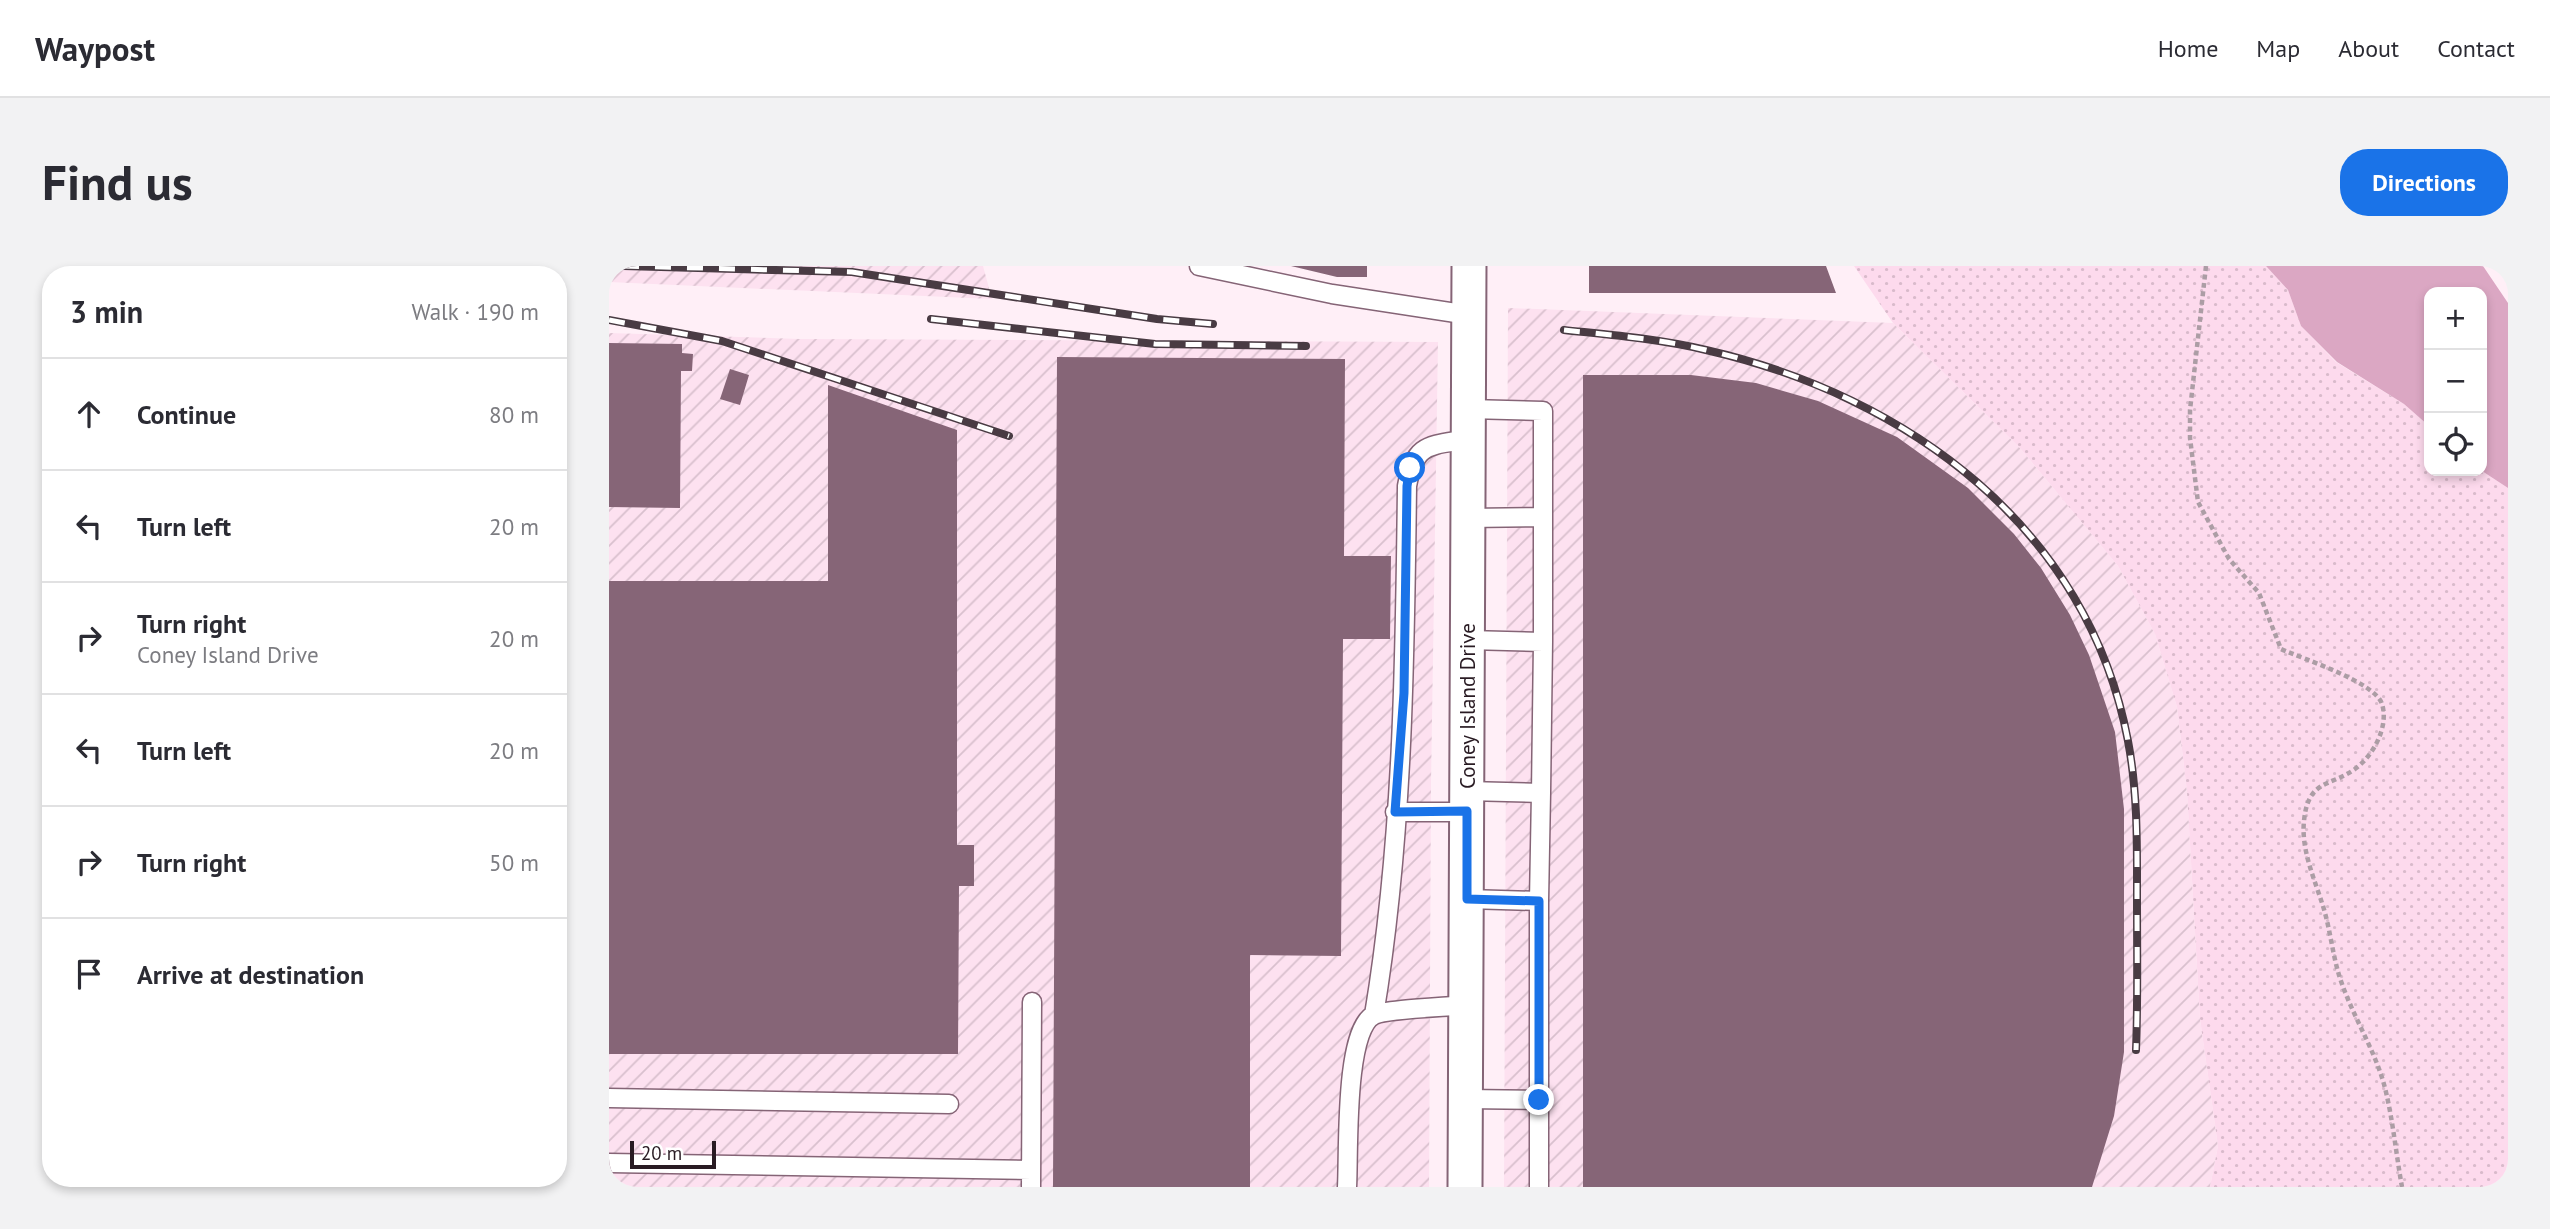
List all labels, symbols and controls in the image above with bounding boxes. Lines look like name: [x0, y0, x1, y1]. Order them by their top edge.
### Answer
text: Waypost: [35, 27, 155, 70]
text: Home: [2158, 33, 2218, 64]
text: Map: [2256, 33, 2300, 64]
text: About: [2338, 33, 2399, 64]
text: Contact: [2437, 33, 2515, 64]
button: Directions: [2340, 149, 2508, 216]
text: Find us: [42, 150, 193, 214]
map controls: [2424, 287, 2487, 476]
button: +: [2424, 287, 2487, 350]
text: 3 min: [70, 292, 143, 331]
text: Walk · 190 m: [412, 297, 539, 326]
button: −: [2424, 350, 2487, 413]
icon: ahead: [70, 395, 108, 433]
text: Continue: [137, 398, 236, 431]
text: 80 m: [489, 400, 539, 429]
button: locate: [2424, 413, 2487, 476]
route start: [1394, 452, 1425, 483]
icon: left: [70, 507, 108, 545]
text: Turn left: [137, 510, 231, 543]
text: 20 m: [489, 512, 539, 541]
text: Turn right: [137, 607, 246, 640]
icon: right: [70, 619, 108, 657]
street label: Coney Island Drive: [1454, 623, 1481, 789]
text: 20 m: [489, 624, 539, 653]
text: Coney Island Drive: [137, 640, 319, 669]
icon: left: [70, 731, 108, 769]
text: Turn left: [137, 734, 231, 767]
text: 20 m: [489, 736, 539, 765]
icon: right: [70, 843, 108, 881]
text: Turn right: [137, 846, 246, 879]
text: 50 m: [489, 848, 539, 877]
icon: arrive: [70, 955, 108, 993]
text: Arrive at destination: [137, 958, 364, 991]
route end: [1523, 1084, 1554, 1115]
scale bar: [630, 1138, 716, 1170]
text: 20 m: [641, 1141, 682, 1165]

